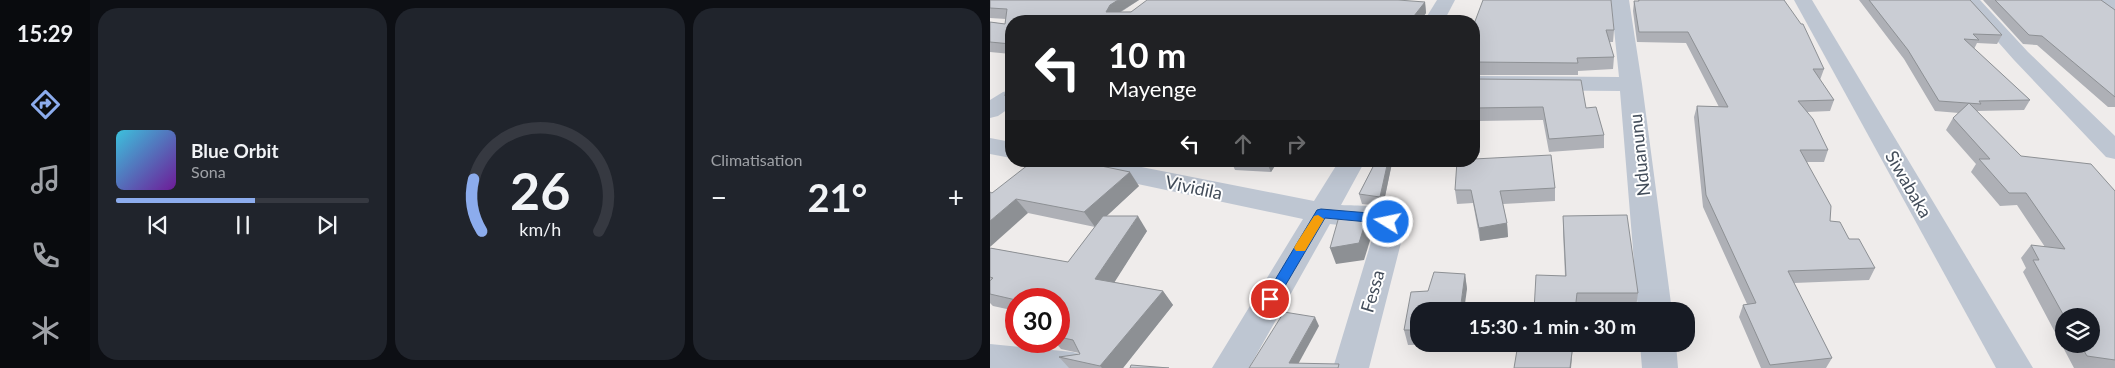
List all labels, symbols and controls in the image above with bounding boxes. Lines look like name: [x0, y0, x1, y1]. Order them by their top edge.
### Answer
text: 15:29: [17, 20, 73, 47]
text: 10 m: [1108, 33, 1186, 75]
icon: left: [1025, 35, 1090, 100]
text: Mayenge: [1108, 75, 1197, 102]
icon: directions: [28, 87, 63, 122]
street label: Nduanunu: [1624, 113, 1654, 197]
icon: left: [1176, 130, 1204, 158]
icon: ahead: [1229, 130, 1257, 158]
icon: right: [1282, 130, 1310, 158]
text: Blue Orbit: [191, 139, 279, 162]
street label: Siwabaka: [1881, 146, 1937, 222]
text: Climatisation: [711, 150, 802, 169]
text: 26: [510, 159, 570, 221]
icon: music: [28, 162, 63, 197]
text: Sona: [191, 162, 226, 181]
street label: Vividila: [1163, 170, 1225, 204]
text: 21°: [807, 174, 867, 220]
text: −: [711, 180, 727, 214]
text: +: [948, 180, 964, 214]
position arrow: [1361, 195, 1413, 247]
icon: previous: [144, 211, 172, 239]
icon: pause: [229, 211, 257, 239]
icon: next: [313, 211, 341, 239]
text: km/h: [519, 218, 561, 240]
icon: phone: [28, 238, 63, 273]
street label: Fessa: [1355, 267, 1389, 315]
pin: [1249, 278, 1291, 320]
icon: arrive: [1256, 285, 1284, 313]
speed limit sign: 30: [1005, 288, 1070, 353]
map controls: [2055, 308, 2100, 353]
button: layers: [2055, 308, 2100, 353]
icon: climate: [28, 313, 63, 348]
text: 15:30 · 1 min · 30 m: [1469, 315, 1636, 338]

